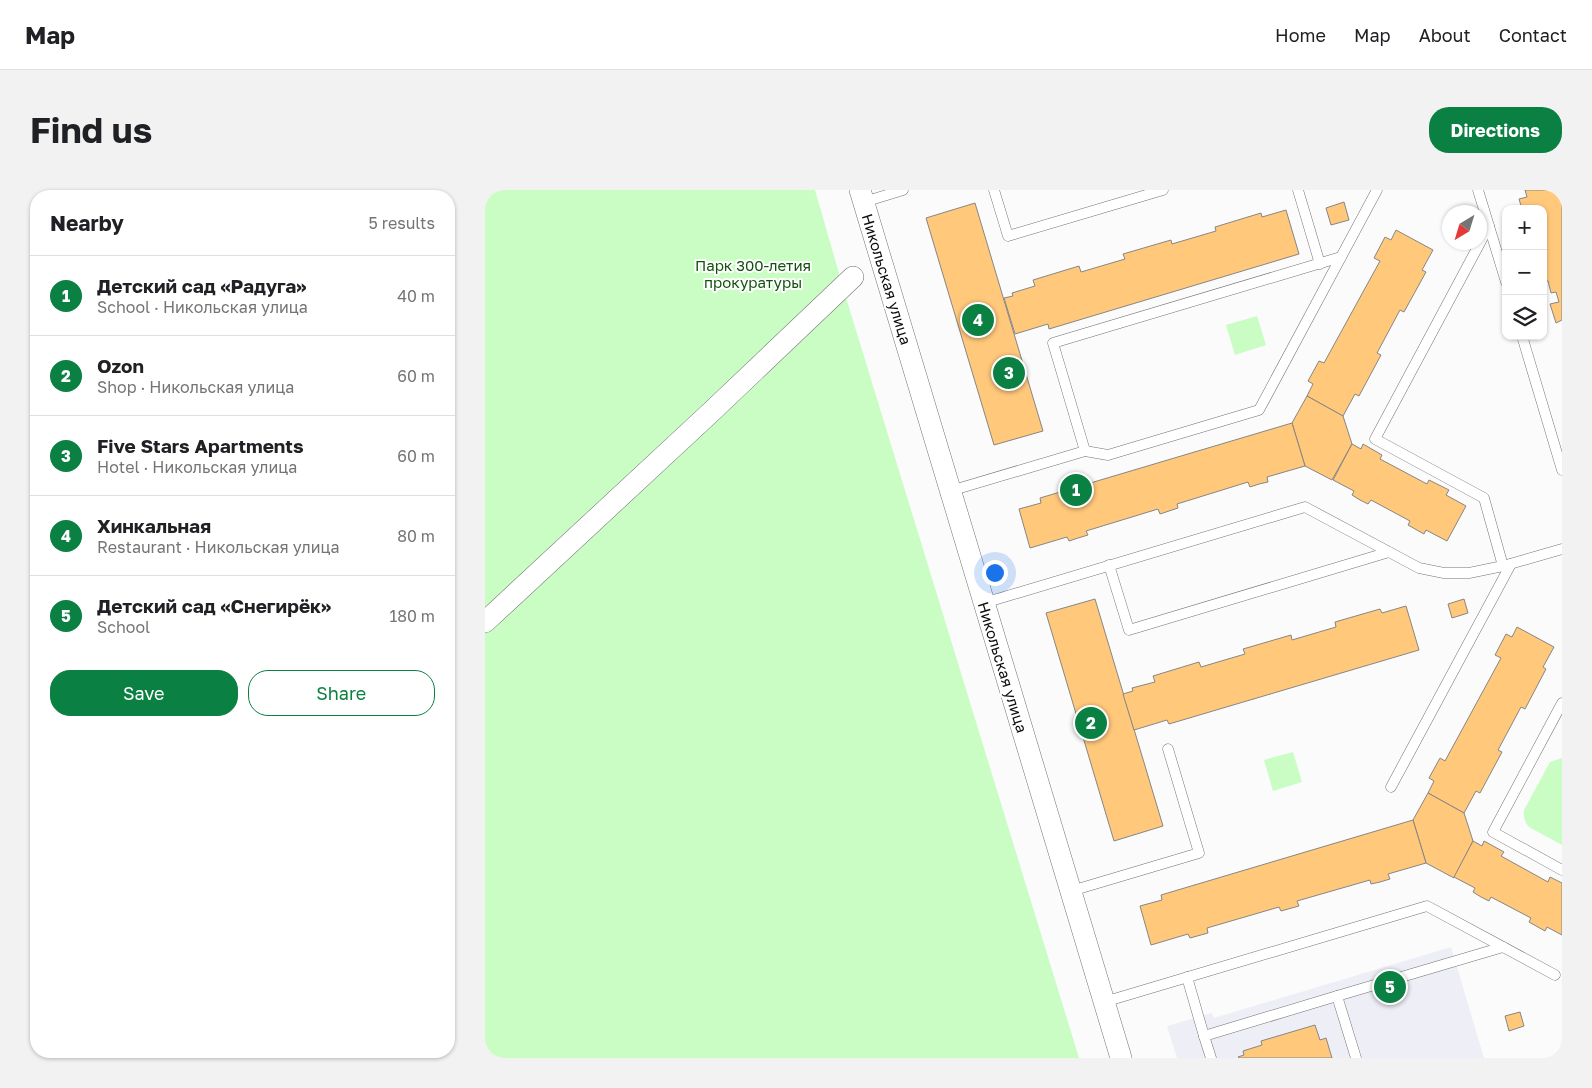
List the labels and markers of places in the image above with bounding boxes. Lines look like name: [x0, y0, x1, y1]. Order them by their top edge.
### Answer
pin: 4: [962, 301, 994, 339]
pin: 3: [993, 354, 1025, 392]
pin: 1: [1060, 471, 1092, 509]
pin: 2: [1075, 704, 1107, 742]
pin: 5: [1374, 968, 1406, 1006]

